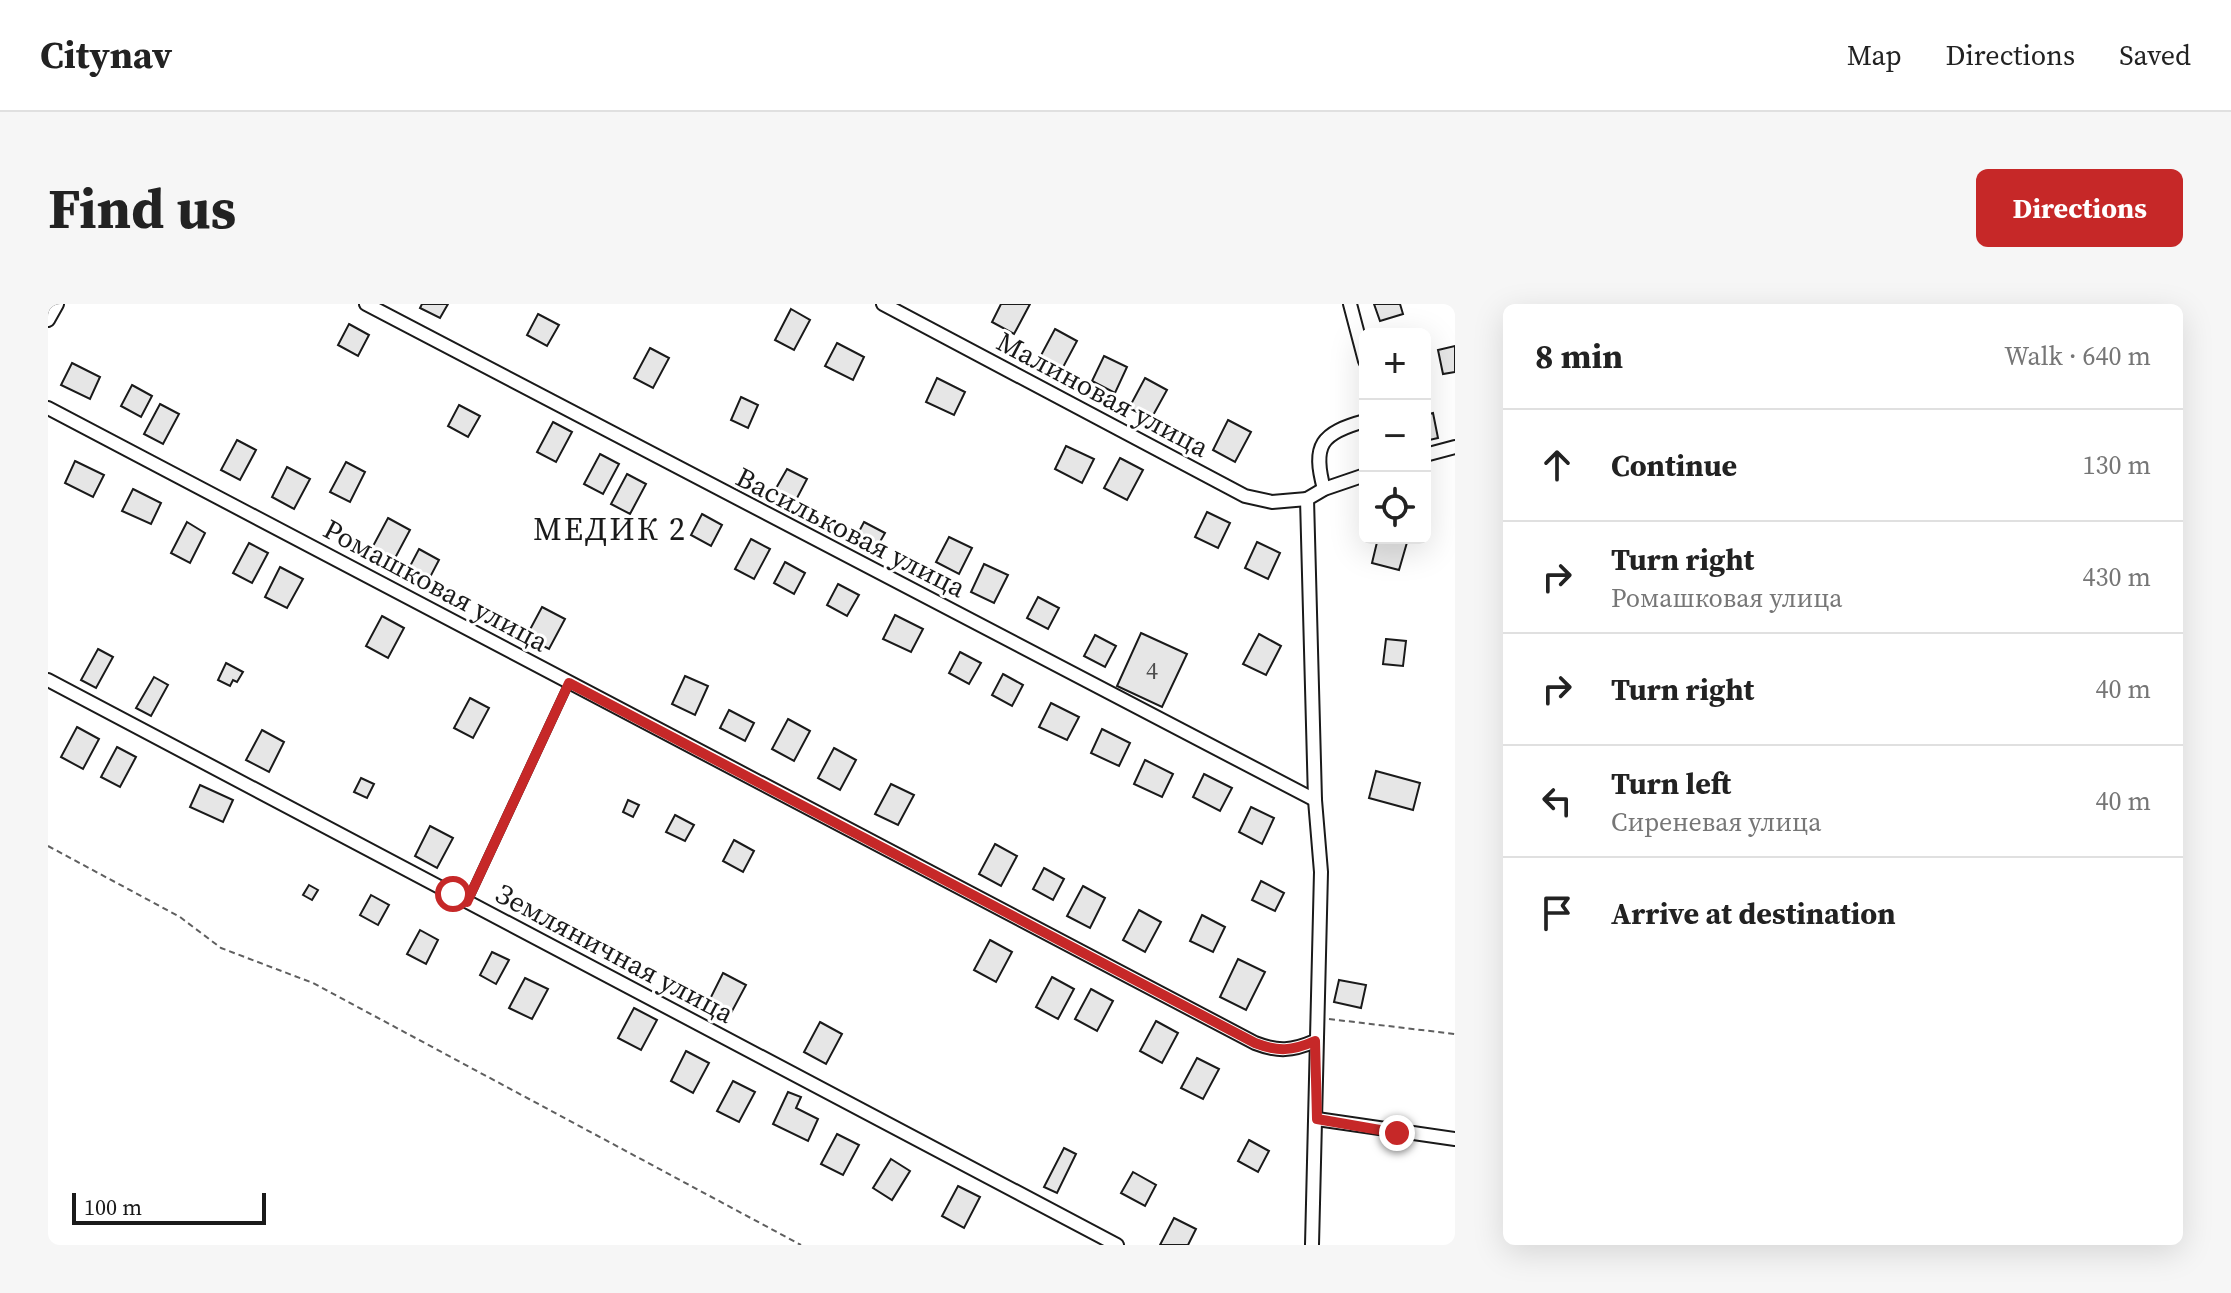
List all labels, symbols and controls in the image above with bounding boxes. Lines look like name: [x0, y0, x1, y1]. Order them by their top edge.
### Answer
text: Citynav: [40, 29, 172, 81]
text: Map: [1847, 36, 1902, 74]
text: Directions: [1946, 36, 2075, 74]
text: Saved: [2119, 36, 2191, 74]
button: Directions: [1976, 169, 2183, 247]
text: Find us: [48, 170, 236, 247]
street label: Малиновая улица: [990, 322, 1216, 466]
map controls: [1359, 328, 1431, 544]
button: +: [1359, 328, 1431, 400]
text: 8 min: [1535, 333, 1623, 379]
text: Walk · 640 m: [2004, 338, 2151, 374]
button: −: [1359, 400, 1431, 472]
icon: ahead: [1535, 443, 1579, 487]
text: Continue: [1611, 445, 1737, 486]
text: 130 m: [2083, 447, 2151, 483]
street label: Васильковая улица: [730, 458, 973, 607]
button: locate: [1359, 472, 1431, 544]
district label: МЕДИК 2: [533, 507, 687, 551]
street label: Ромашковая улица: [317, 510, 556, 661]
text: Turn right: [1611, 539, 1754, 580]
icon: right: [1535, 555, 1579, 599]
text: 430 m: [2083, 559, 2151, 595]
text: Ромашковая улица: [1611, 580, 1843, 616]
house number: 4: [1146, 654, 1158, 687]
icon: right: [1535, 667, 1579, 711]
text: Turn right: [1611, 669, 1754, 710]
text: 40 m: [2096, 671, 2151, 707]
text: Turn left: [1611, 763, 1731, 804]
icon: left: [1535, 779, 1579, 823]
text: 40 m: [2096, 783, 2151, 819]
text: Сиреневая улица: [1611, 804, 1822, 840]
street label: Земляничная улица: [489, 874, 741, 1032]
route start: [435, 876, 471, 912]
icon: arrive: [1535, 891, 1579, 935]
text: Arrive at destination: [1611, 893, 1896, 934]
route end: [1379, 1115, 1415, 1151]
scale bar: [72, 1189, 266, 1225]
text: 100 m: [84, 1192, 142, 1222]

